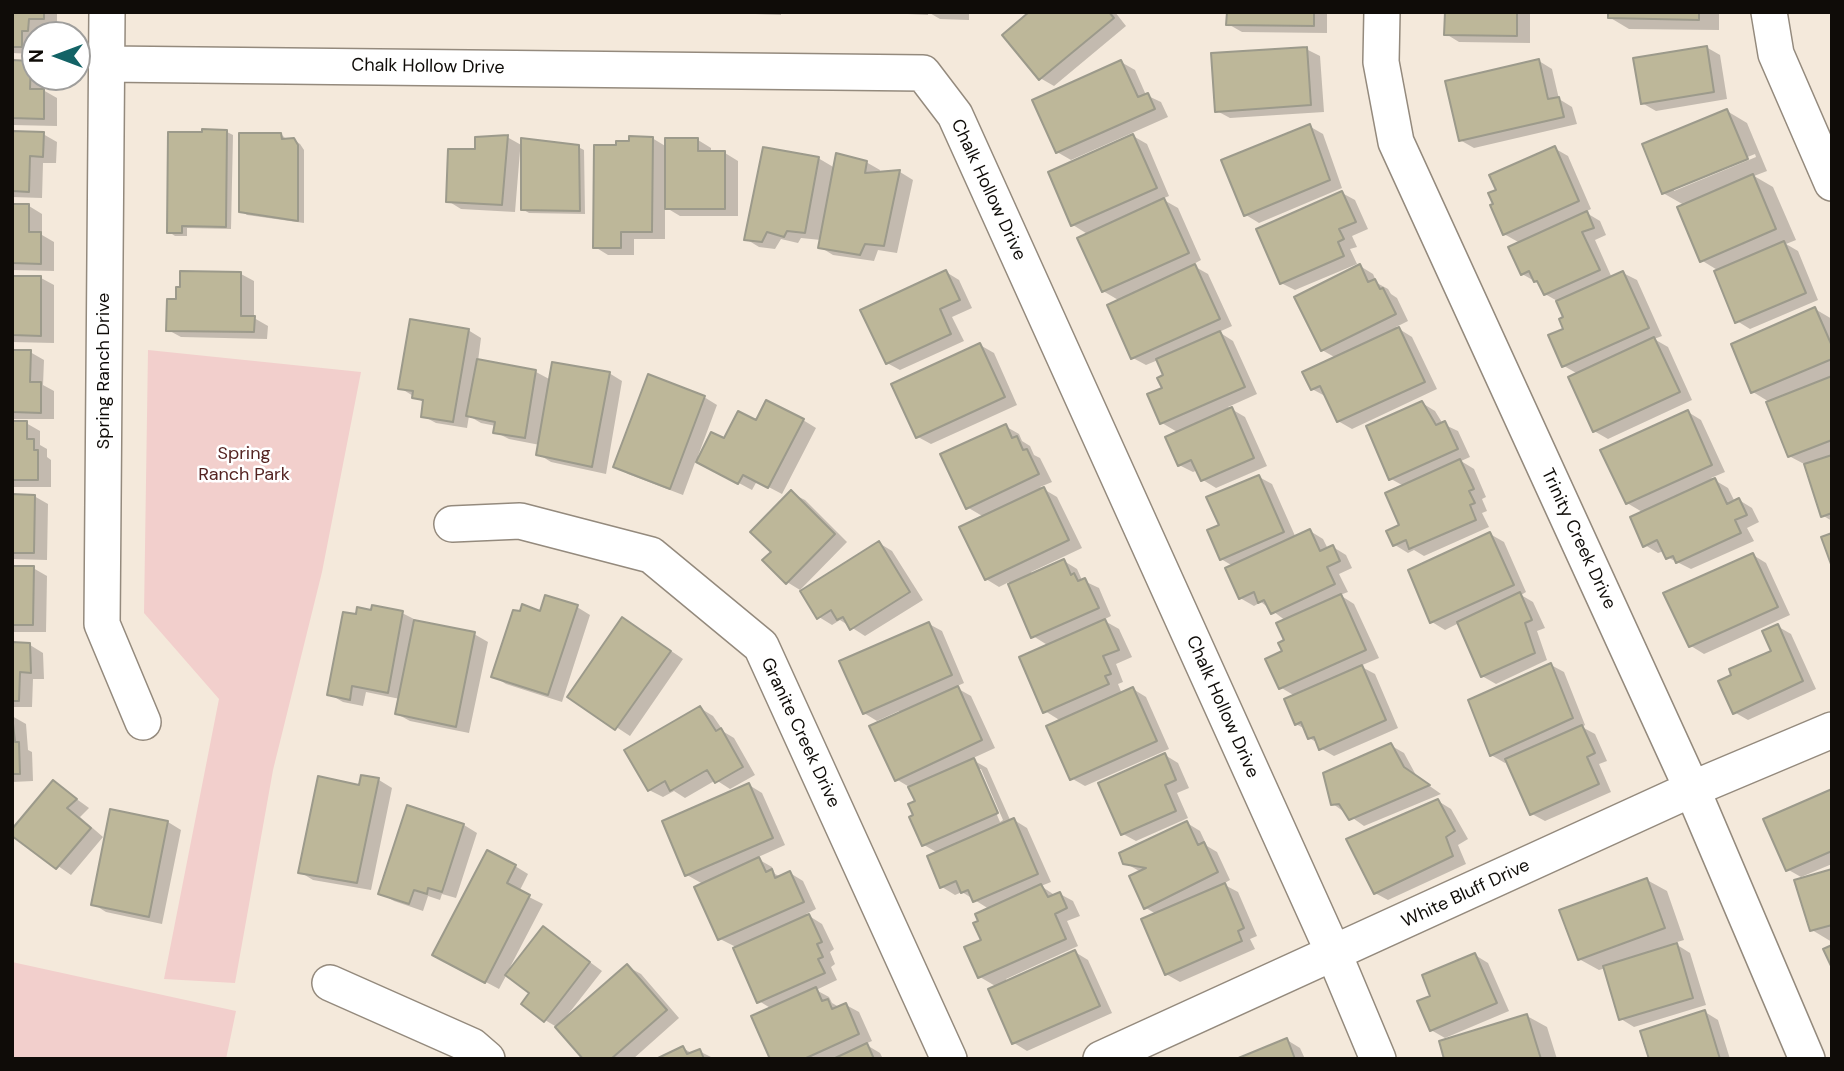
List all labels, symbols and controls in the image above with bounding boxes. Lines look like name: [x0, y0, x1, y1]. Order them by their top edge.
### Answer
north arrow: [21, 21, 91, 91]
text: N: [24, 49, 49, 63]
street label: Chalk Hollow Drive: [351, 55, 505, 79]
street label: Chalk Hollow Drive: [946, 116, 1030, 264]
street label: Spring Ranch Drive: [93, 293, 115, 449]
park label: Spring Ranch Park: [198, 443, 290, 486]
street label: Trinity Creek Drive: [1536, 465, 1620, 613]
street label: Chalk Hollow Drive: [1181, 633, 1263, 781]
street label: Granite Creek Drive: [756, 655, 844, 811]
street label: White Bluff Drive: [1399, 855, 1533, 933]

